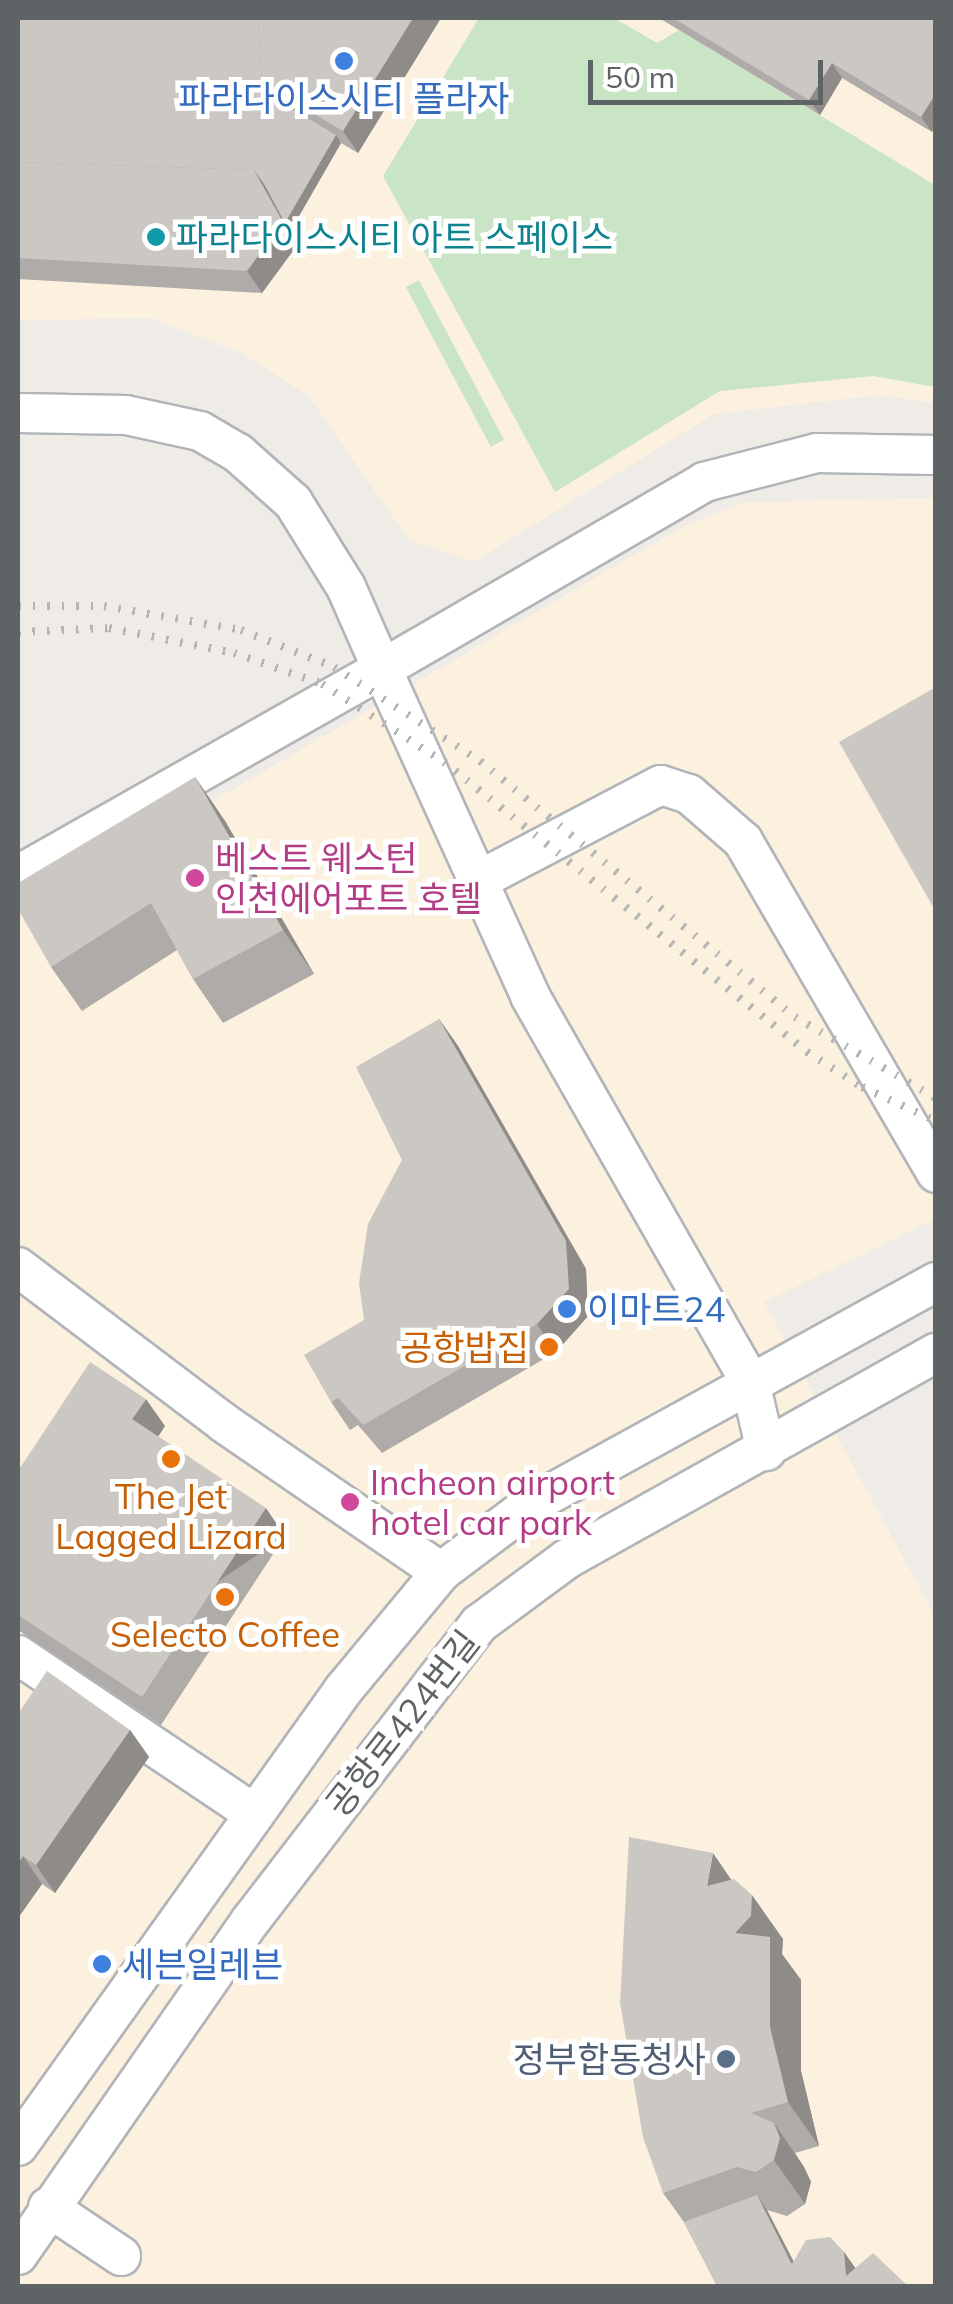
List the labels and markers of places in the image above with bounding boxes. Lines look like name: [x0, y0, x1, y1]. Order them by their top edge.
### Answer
marker: 파라다이스시티 플라자: [333, 50, 355, 72]
place label: 파라다이스시티 플라자: [178, 77, 510, 119]
place label: 파라다이스시티 아트 스페이스: [176, 216, 613, 258]
marker: 파라다이스시티 아트 스페이스: [145, 226, 167, 248]
place label: 베스트 웨스턴 인천에어포트 호텔: [215, 837, 482, 919]
marker: 베스트 웨스턴 인천에어포트 호텔: [184, 867, 206, 889]
place label: 이마트24: [587, 1288, 726, 1330]
marker: 이마트24: [556, 1298, 578, 1320]
place label: 공항밥집: [400, 1326, 529, 1368]
marker: 공항밥집: [538, 1336, 560, 1358]
marker: The Jet Lagged Lizard: [160, 1448, 182, 1470]
place label: Incheon airport hotel car park: [370, 1461, 615, 1543]
place label: The Jet Lagged Lizard: [55, 1475, 287, 1557]
marker: Incheon airport hotel car park: [339, 1491, 361, 1513]
marker: Selecto Coffee: [214, 1586, 236, 1608]
place label: Selecto Coffee: [110, 1613, 340, 1655]
place label: 세븐일레븐: [122, 1943, 283, 1985]
marker: 세븐일레븐: [91, 1953, 113, 1975]
place label: 정부합동청사: [513, 2038, 706, 2080]
marker: 정부합동청사: [715, 2048, 737, 2070]

